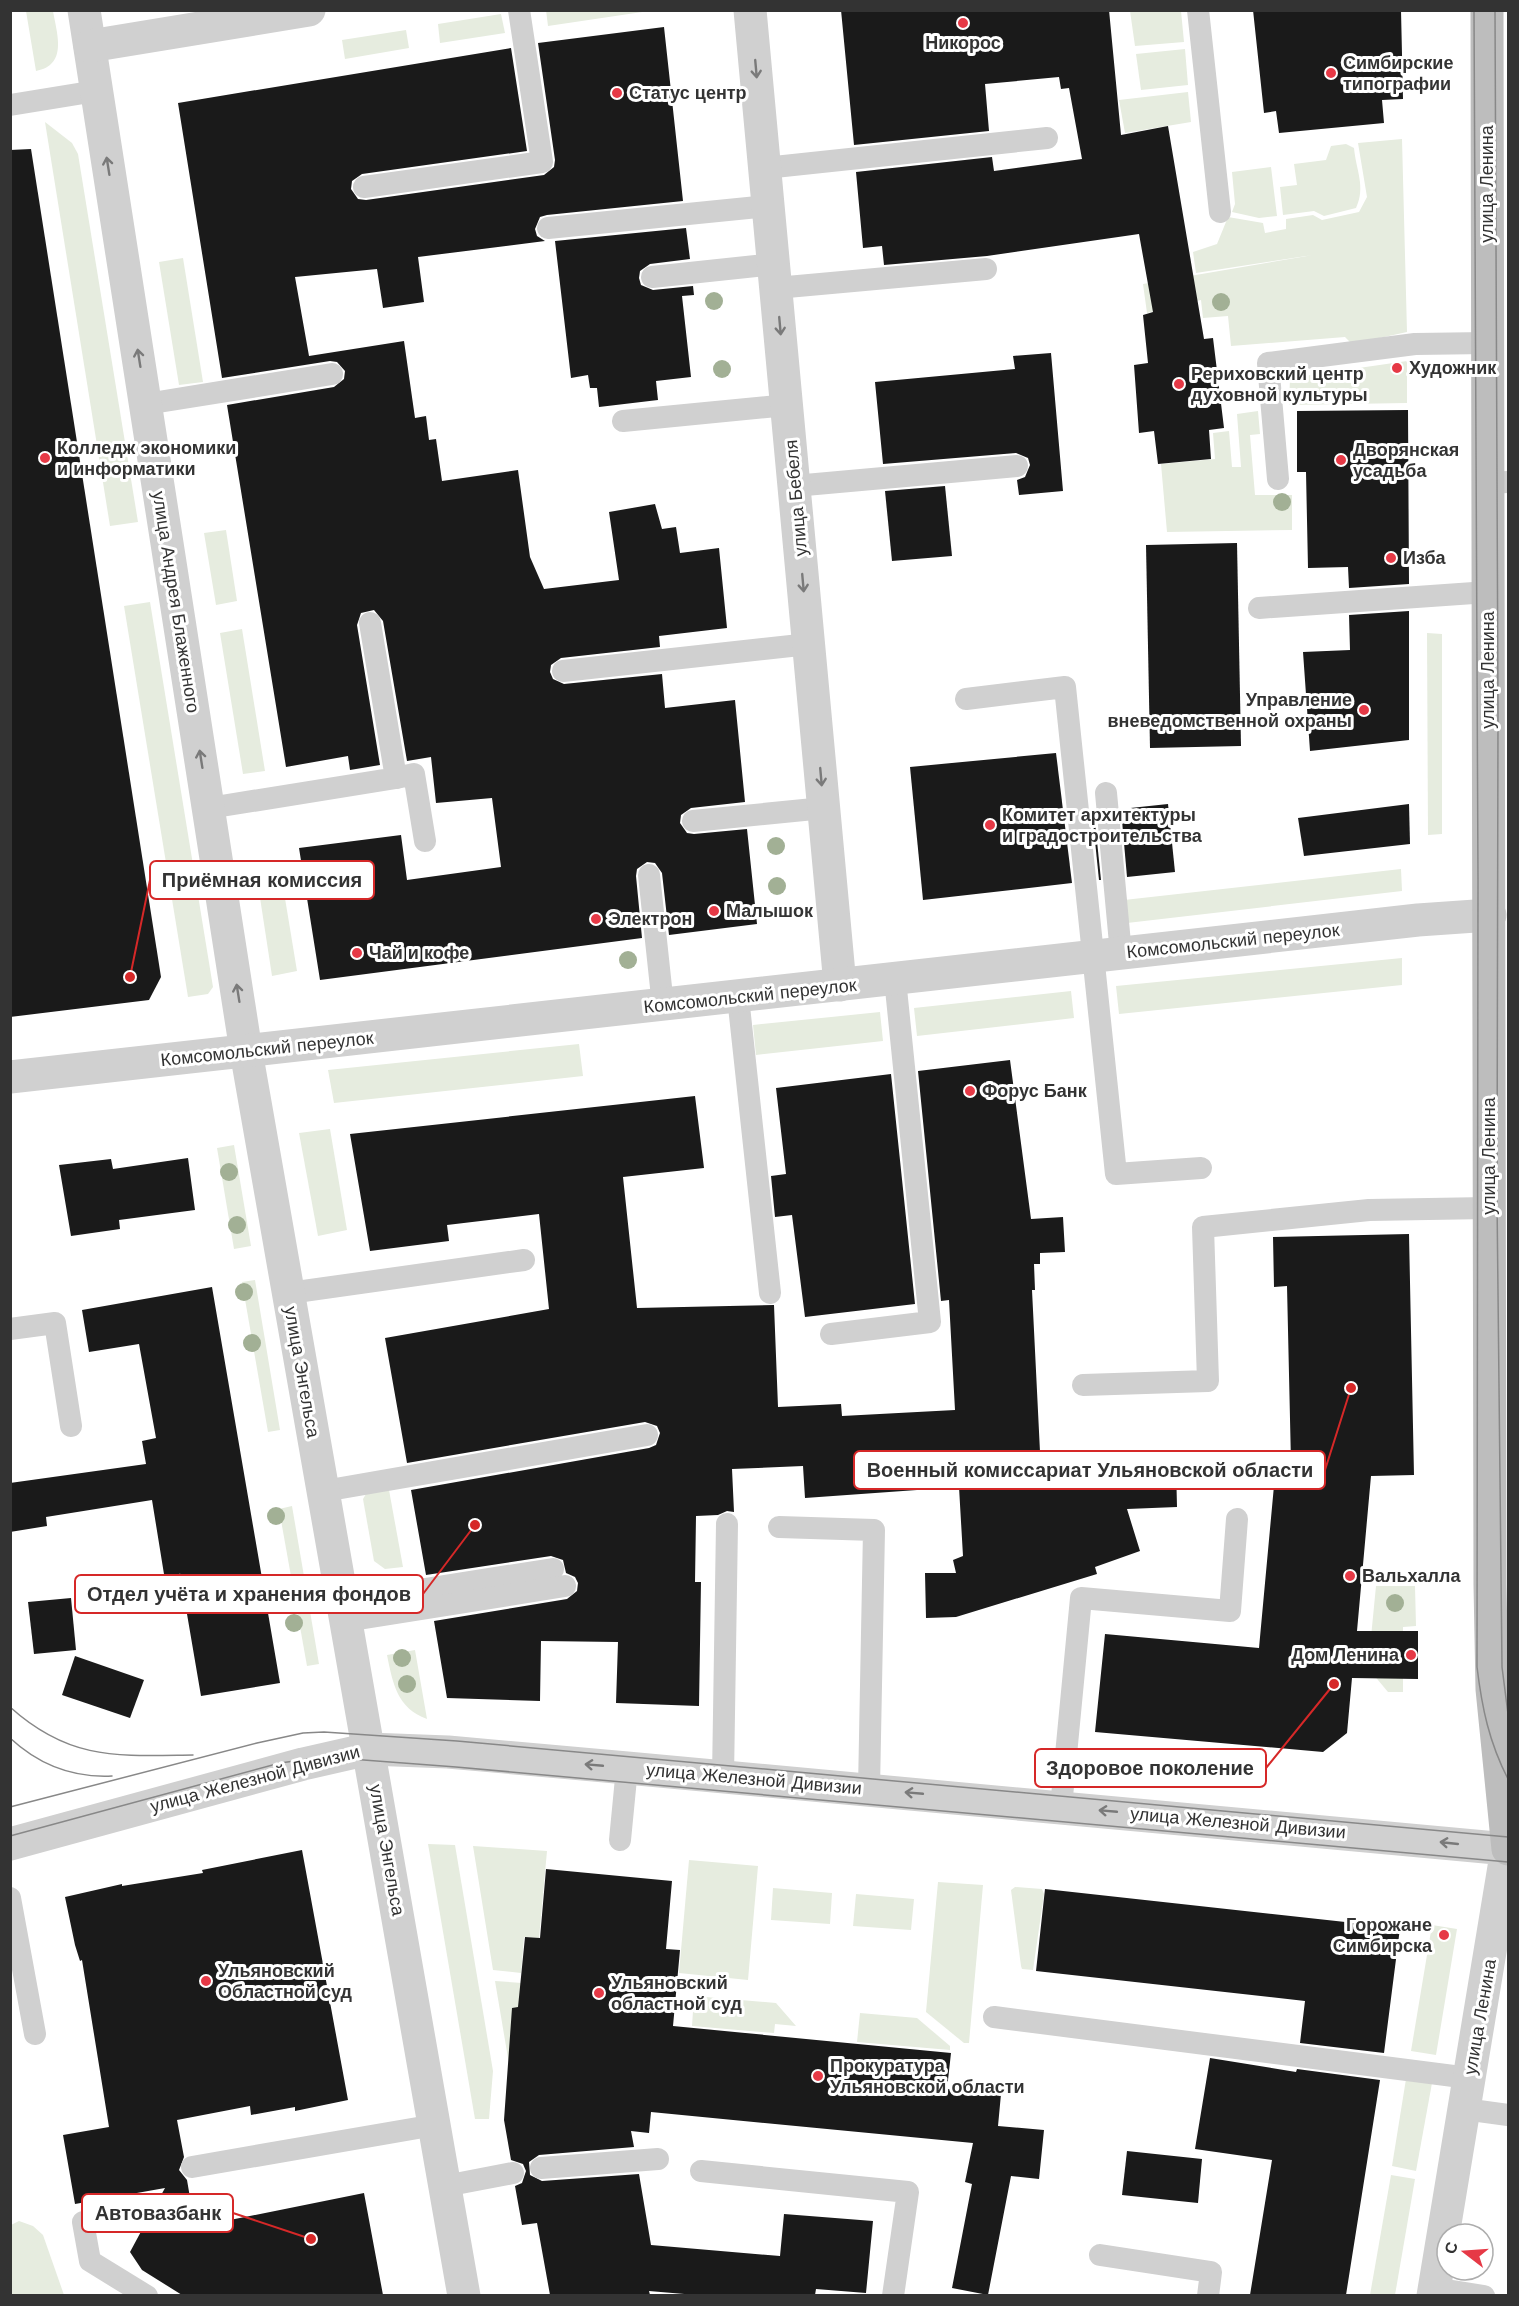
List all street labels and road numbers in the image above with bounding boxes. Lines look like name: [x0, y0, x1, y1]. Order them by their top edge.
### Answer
street label: улица Ленина: [1476, 124, 1497, 243]
street label: улица Бебеля: [780, 439, 811, 557]
street label: улица Андрея Блаженного: [149, 490, 204, 714]
street label: улица Ленина: [1477, 610, 1498, 729]
street label: Комсомольский переулок: [1126, 919, 1341, 962]
street label: Комсомольский переулок: [643, 974, 858, 1017]
street label: Комсомольский переулок: [160, 1027, 375, 1070]
street label: улица Ленина: [1478, 1096, 1499, 1215]
street label: улица Энгельса: [281, 1305, 325, 1440]
street label: улица Железной Дивизии: [148, 1740, 362, 1817]
street label: улица Железной Дивизии: [645, 1759, 863, 1798]
street label: улица Энгельса: [366, 1783, 410, 1918]
street label: улица Железной Дивизии: [1129, 1803, 1347, 1842]
street label: улица Ленина: [1459, 1956, 1500, 2077]

